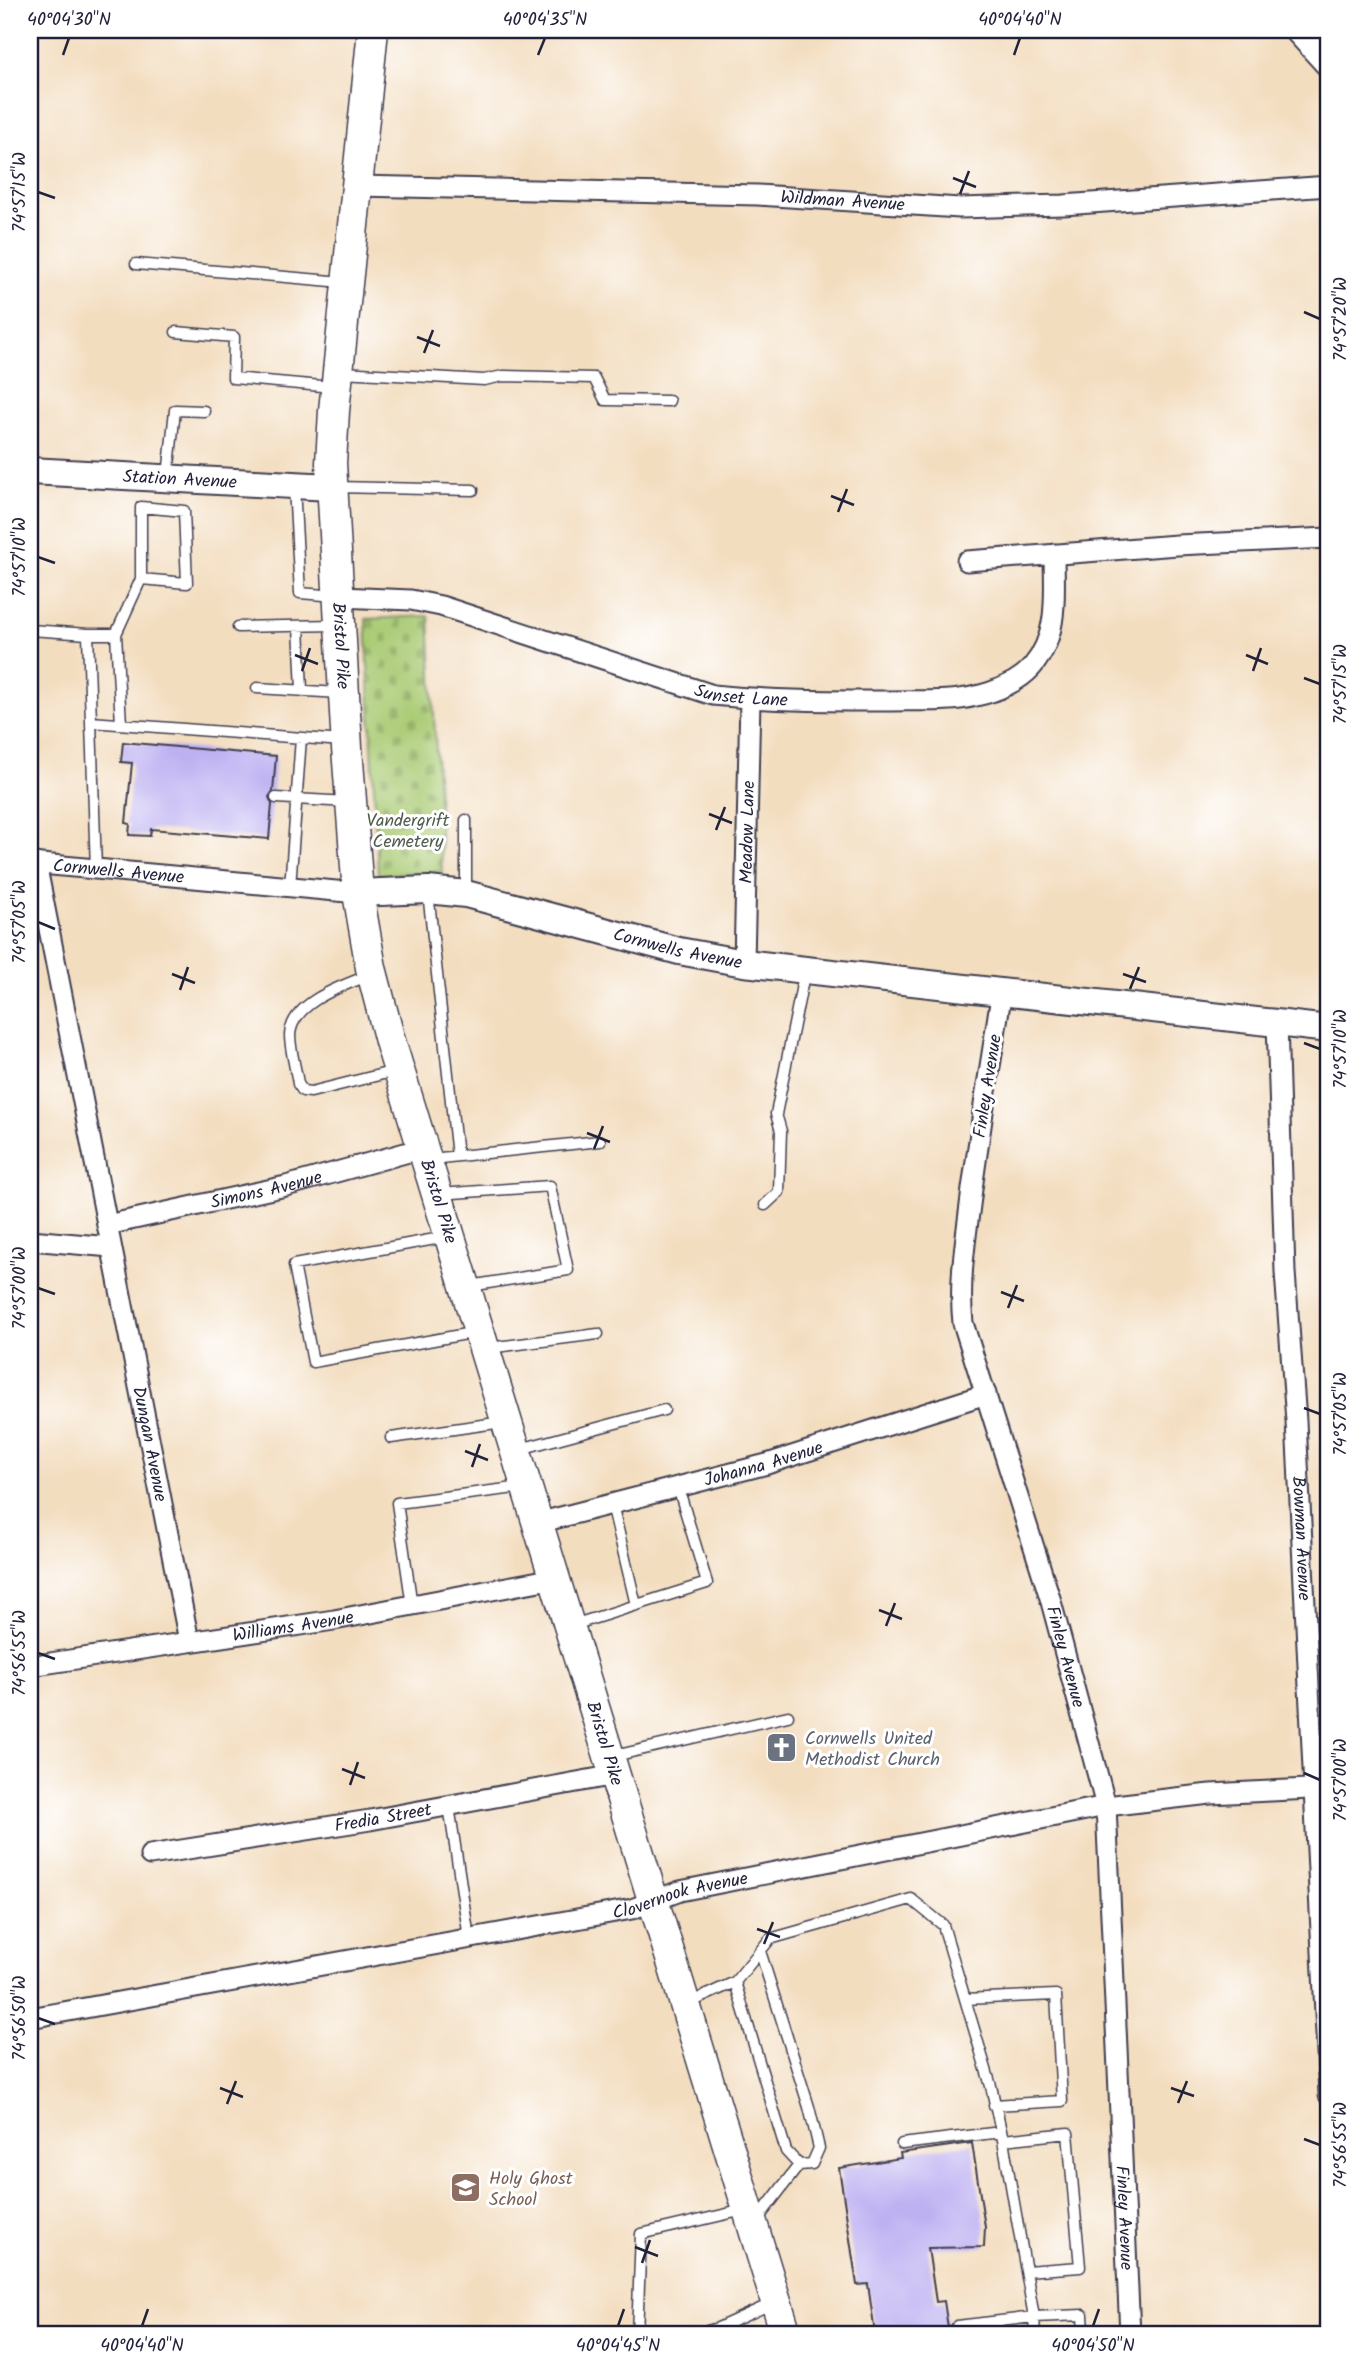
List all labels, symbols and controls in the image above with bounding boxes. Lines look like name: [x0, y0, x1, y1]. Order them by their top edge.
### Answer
text: 40°04'30"N: [27, 6, 111, 35]
text: 40°04'35"N: [503, 6, 587, 35]
text: 40°04'40"N: [978, 6, 1062, 35]
text: 74°57'15"W: [6, 152, 35, 232]
street label: Wildman Avenue: [780, 183, 906, 220]
text: 74°57'20"W: [1327, 277, 1356, 361]
street label: Station Avenue: [122, 463, 238, 498]
text: 74°57'10"W: [6, 517, 35, 597]
street label: Bristol Pike: [323, 602, 357, 690]
text: 74°57'15"W: [1327, 644, 1356, 724]
street label: Sunset Lane: [690, 677, 788, 716]
street label: Meadow Lane: [733, 780, 764, 884]
park label: Vandergrift Cemetery: [366, 807, 451, 857]
street label: Cornwells Avenue: [52, 852, 185, 893]
text: 74°57'05"W: [6, 880, 35, 964]
street label: Cornwells Avenue: [610, 921, 744, 978]
text: 74°57'10"W: [1327, 1009, 1356, 1089]
street label: Finley Avenue: [966, 1032, 1011, 1140]
street label: Bristol Pike: [411, 1156, 464, 1247]
street label: Simons Avenue: [208, 1164, 326, 1218]
text: 74°57'00"W: [6, 1247, 35, 1329]
text: 74°57'05"W: [1327, 1372, 1356, 1456]
street label: Dungan Avenue: [123, 1384, 174, 1504]
street label: Johanna Avenue: [701, 1434, 827, 1496]
street label: Bowman Avenue: [1283, 1476, 1318, 1601]
street label: Finley Avenue: [1037, 1603, 1092, 1711]
street label: Williams Avenue: [231, 1604, 356, 1651]
text: 74°56'55"W: [6, 1610, 35, 1696]
street label: Bristol Pike: [577, 1698, 630, 1789]
place label: Cornwells United Methodist Church: [805, 1725, 940, 1775]
church icon: Cornwells United Methodist Church: [765, 1731, 799, 1765]
text: 74°57'00"W: [1327, 1739, 1356, 1821]
street label: Fredia Street: [333, 1796, 435, 1841]
street label: Clovernook Avenue: [610, 1865, 751, 1928]
text: 74°56'50"W: [6, 1975, 35, 2061]
text: 74°56'55"W: [1327, 2102, 1356, 2188]
place label: Holy Ghost School: [489, 2165, 574, 2215]
street label: Finley Avenue: [1106, 2165, 1140, 2271]
school or university icon: Holy Ghost School: [449, 2171, 483, 2205]
text: 40°04'40"N: [100, 2332, 184, 2361]
text: 40°04'45"N: [576, 2332, 660, 2361]
text: 40°04'50"N: [1051, 2332, 1135, 2361]

